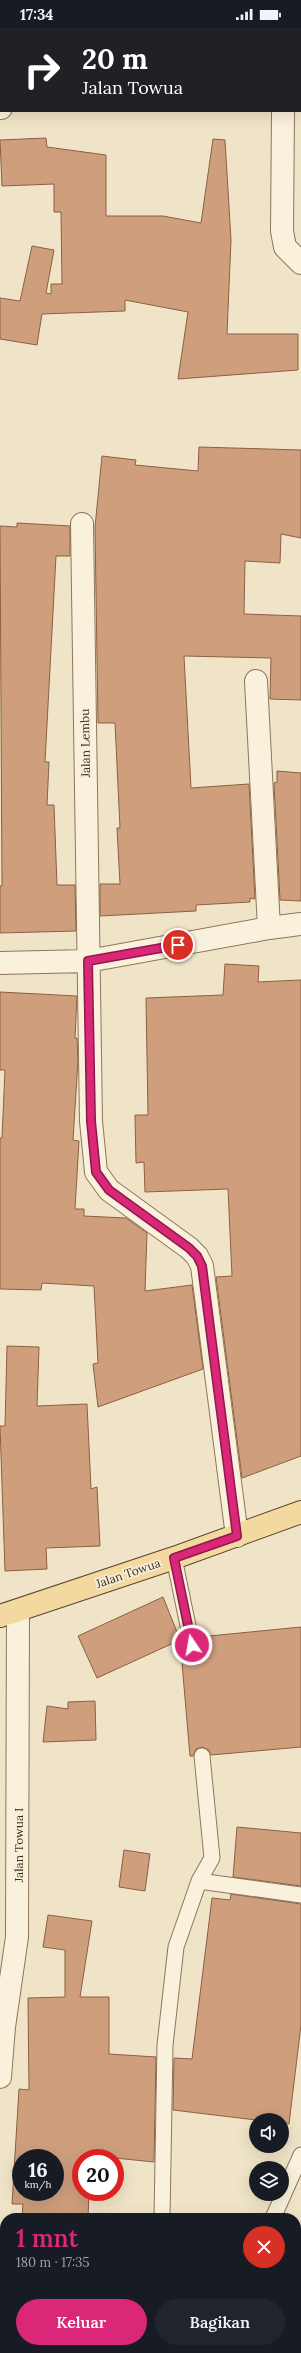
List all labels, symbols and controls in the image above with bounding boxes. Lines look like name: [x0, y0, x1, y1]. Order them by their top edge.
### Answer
text: 17:34: [20, 5, 53, 24]
text: 20 m: [82, 41, 148, 77]
icon: right: [16, 44, 68, 96]
text: Jalan Towua: [82, 76, 183, 99]
street label: Jalan Lembu: [77, 709, 93, 778]
pin: [161, 928, 195, 962]
icon: arrive: [167, 934, 189, 956]
street label: Jalan Towua: [93, 1555, 162, 1591]
position arrow: [171, 1624, 213, 1666]
street label: Jalan Towua I: [11, 1808, 26, 1883]
map controls: [249, 2113, 289, 2201]
button: sound: [249, 2113, 289, 2153]
speed limit sign: 20: [72, 2149, 124, 2201]
text: 16: [28, 2157, 48, 2182]
button: layers: [249, 2161, 289, 2201]
text: km/h: [24, 2178, 52, 2191]
text: 1 mnt: [16, 2223, 78, 2254]
button: close: [243, 2226, 285, 2268]
text: 180 m · 17:35: [16, 2254, 90, 2271]
button: Keluar: [16, 2299, 147, 2345]
button: Bagikan: [155, 2299, 285, 2345]

